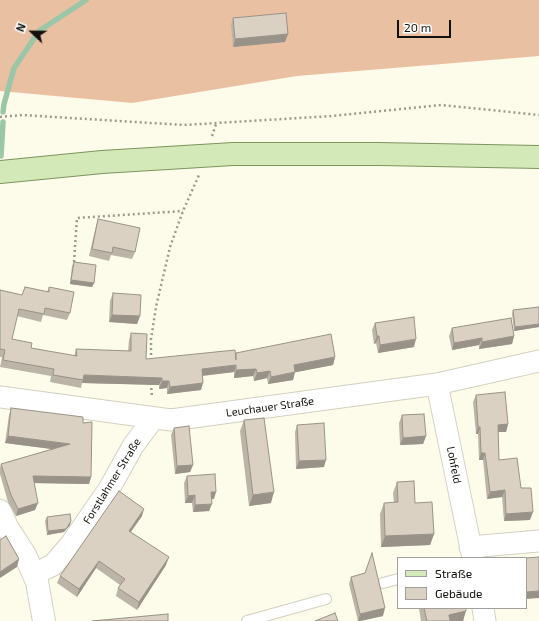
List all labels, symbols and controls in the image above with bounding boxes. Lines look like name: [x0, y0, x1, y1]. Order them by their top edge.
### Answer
north arrow: [12, 12, 52, 52]
scale bar: [399, 12, 453, 38]
text: 20 m: [404, 20, 431, 34]
text: N: [13, 21, 28, 33]
street label: Leuchauer Straße: [225, 394, 315, 420]
street label: Forstlahmer Straße: [80, 436, 144, 526]
street label: Lohfeld: [444, 445, 464, 485]
legend: [397, 557, 527, 609]
text: Straße: [435, 566, 472, 580]
text: Gebäude: [435, 586, 483, 600]

